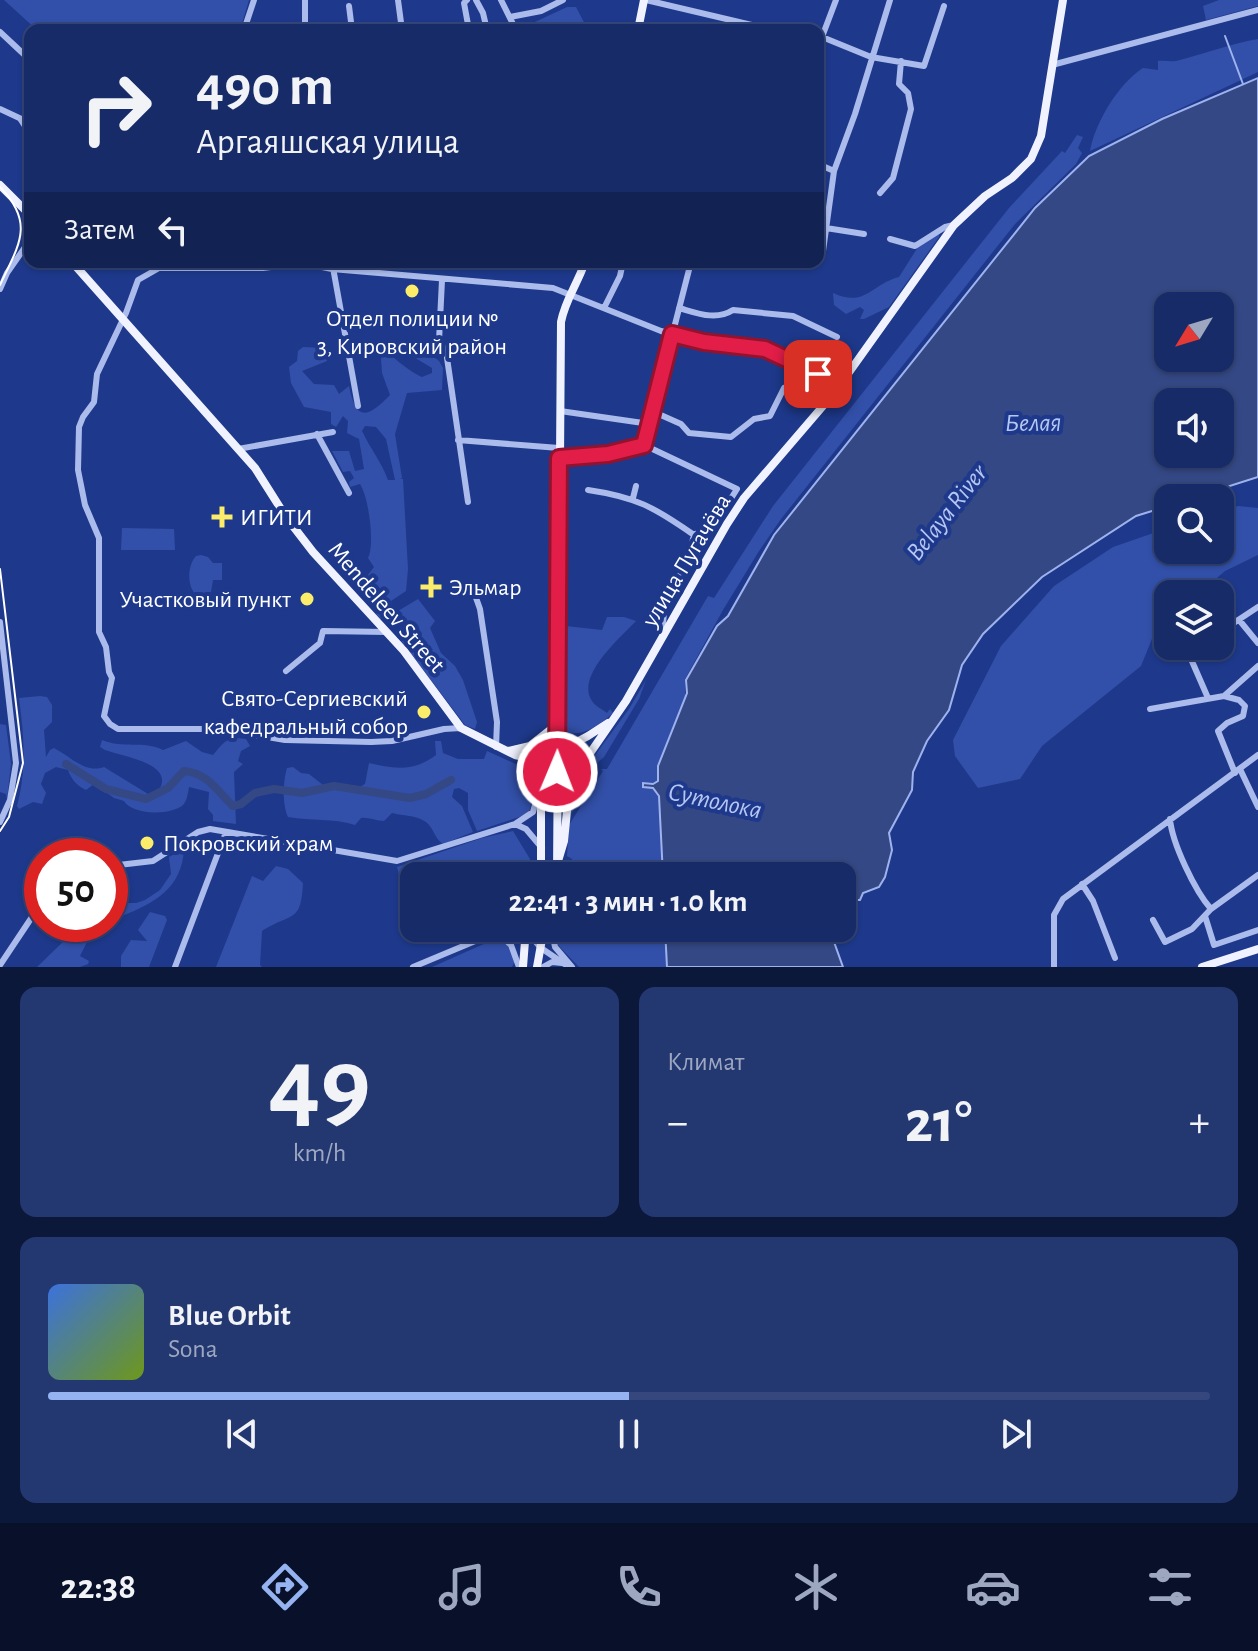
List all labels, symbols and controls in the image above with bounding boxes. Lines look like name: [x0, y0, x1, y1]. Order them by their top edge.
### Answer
icon: right: [64, 56, 168, 160]
text: 490 m: [196, 59, 334, 115]
text: Аргаяшская улица: [196, 124, 459, 160]
icon: left: [151, 208, 195, 252]
text: Затем: [64, 215, 135, 245]
marker: Отдел полиции № 3, Кировский район: [403, 282, 421, 300]
north arrow: [1154, 292, 1234, 372]
map controls: [1154, 292, 1234, 660]
place label: Отдел полиции № 3, Кировский район: [317, 307, 507, 359]
pin: [784, 340, 852, 408]
icon: arrive: [796, 352, 840, 396]
button: sound: [1154, 388, 1234, 468]
water label: Белая: [1004, 410, 1062, 436]
water label: Belaya River: [902, 459, 993, 565]
button: search: [1154, 484, 1234, 564]
street label: улица Пугачёва: [637, 490, 736, 632]
marker: ИГИТИ: [211, 506, 233, 528]
place label: ИГИТИ: [240, 506, 313, 530]
street label: Mendeleev Street: [323, 538, 449, 678]
marker: Эльмар: [420, 576, 442, 598]
place label: Эльмар: [449, 576, 521, 600]
button: layers: [1154, 580, 1234, 660]
place label: Участковый пункт: [119, 588, 291, 612]
marker: Участковый пункт: [298, 590, 316, 608]
place label: Свято-Сергиевский кафедральный собор: [204, 687, 408, 739]
marker: Свято-Сергиевский кафедральный собор: [415, 703, 433, 721]
position arrow: [515, 730, 599, 814]
water label: Сутолока: [666, 778, 764, 824]
place label: Покровский храм: [163, 832, 334, 856]
marker: Покровский храм: [138, 834, 156, 852]
speed limit sign: 50: [24, 838, 128, 942]
text: 22:41 · 3 мин · 1.0 km: [509, 887, 747, 917]
text: 49: [268, 1034, 371, 1138]
text: Климат: [667, 1049, 744, 1075]
text: 21°: [905, 1093, 972, 1153]
text: −: [667, 1101, 688, 1145]
text: +: [1189, 1101, 1210, 1145]
text: km/h: [293, 1140, 346, 1166]
text: Blue Orbit: [168, 1301, 291, 1331]
text: Sona: [168, 1336, 218, 1362]
icon: previous: [220, 1412, 264, 1456]
icon: pause: [607, 1412, 651, 1456]
icon: next: [994, 1412, 1038, 1456]
icon: directions: [257, 1559, 313, 1615]
icon: music: [434, 1559, 490, 1615]
icon: phone: [611, 1559, 667, 1615]
icon: climate: [788, 1559, 844, 1615]
icon: car: [965, 1559, 1021, 1615]
icon: filters: [1142, 1559, 1198, 1615]
text: 22:38: [60, 1569, 136, 1605]

